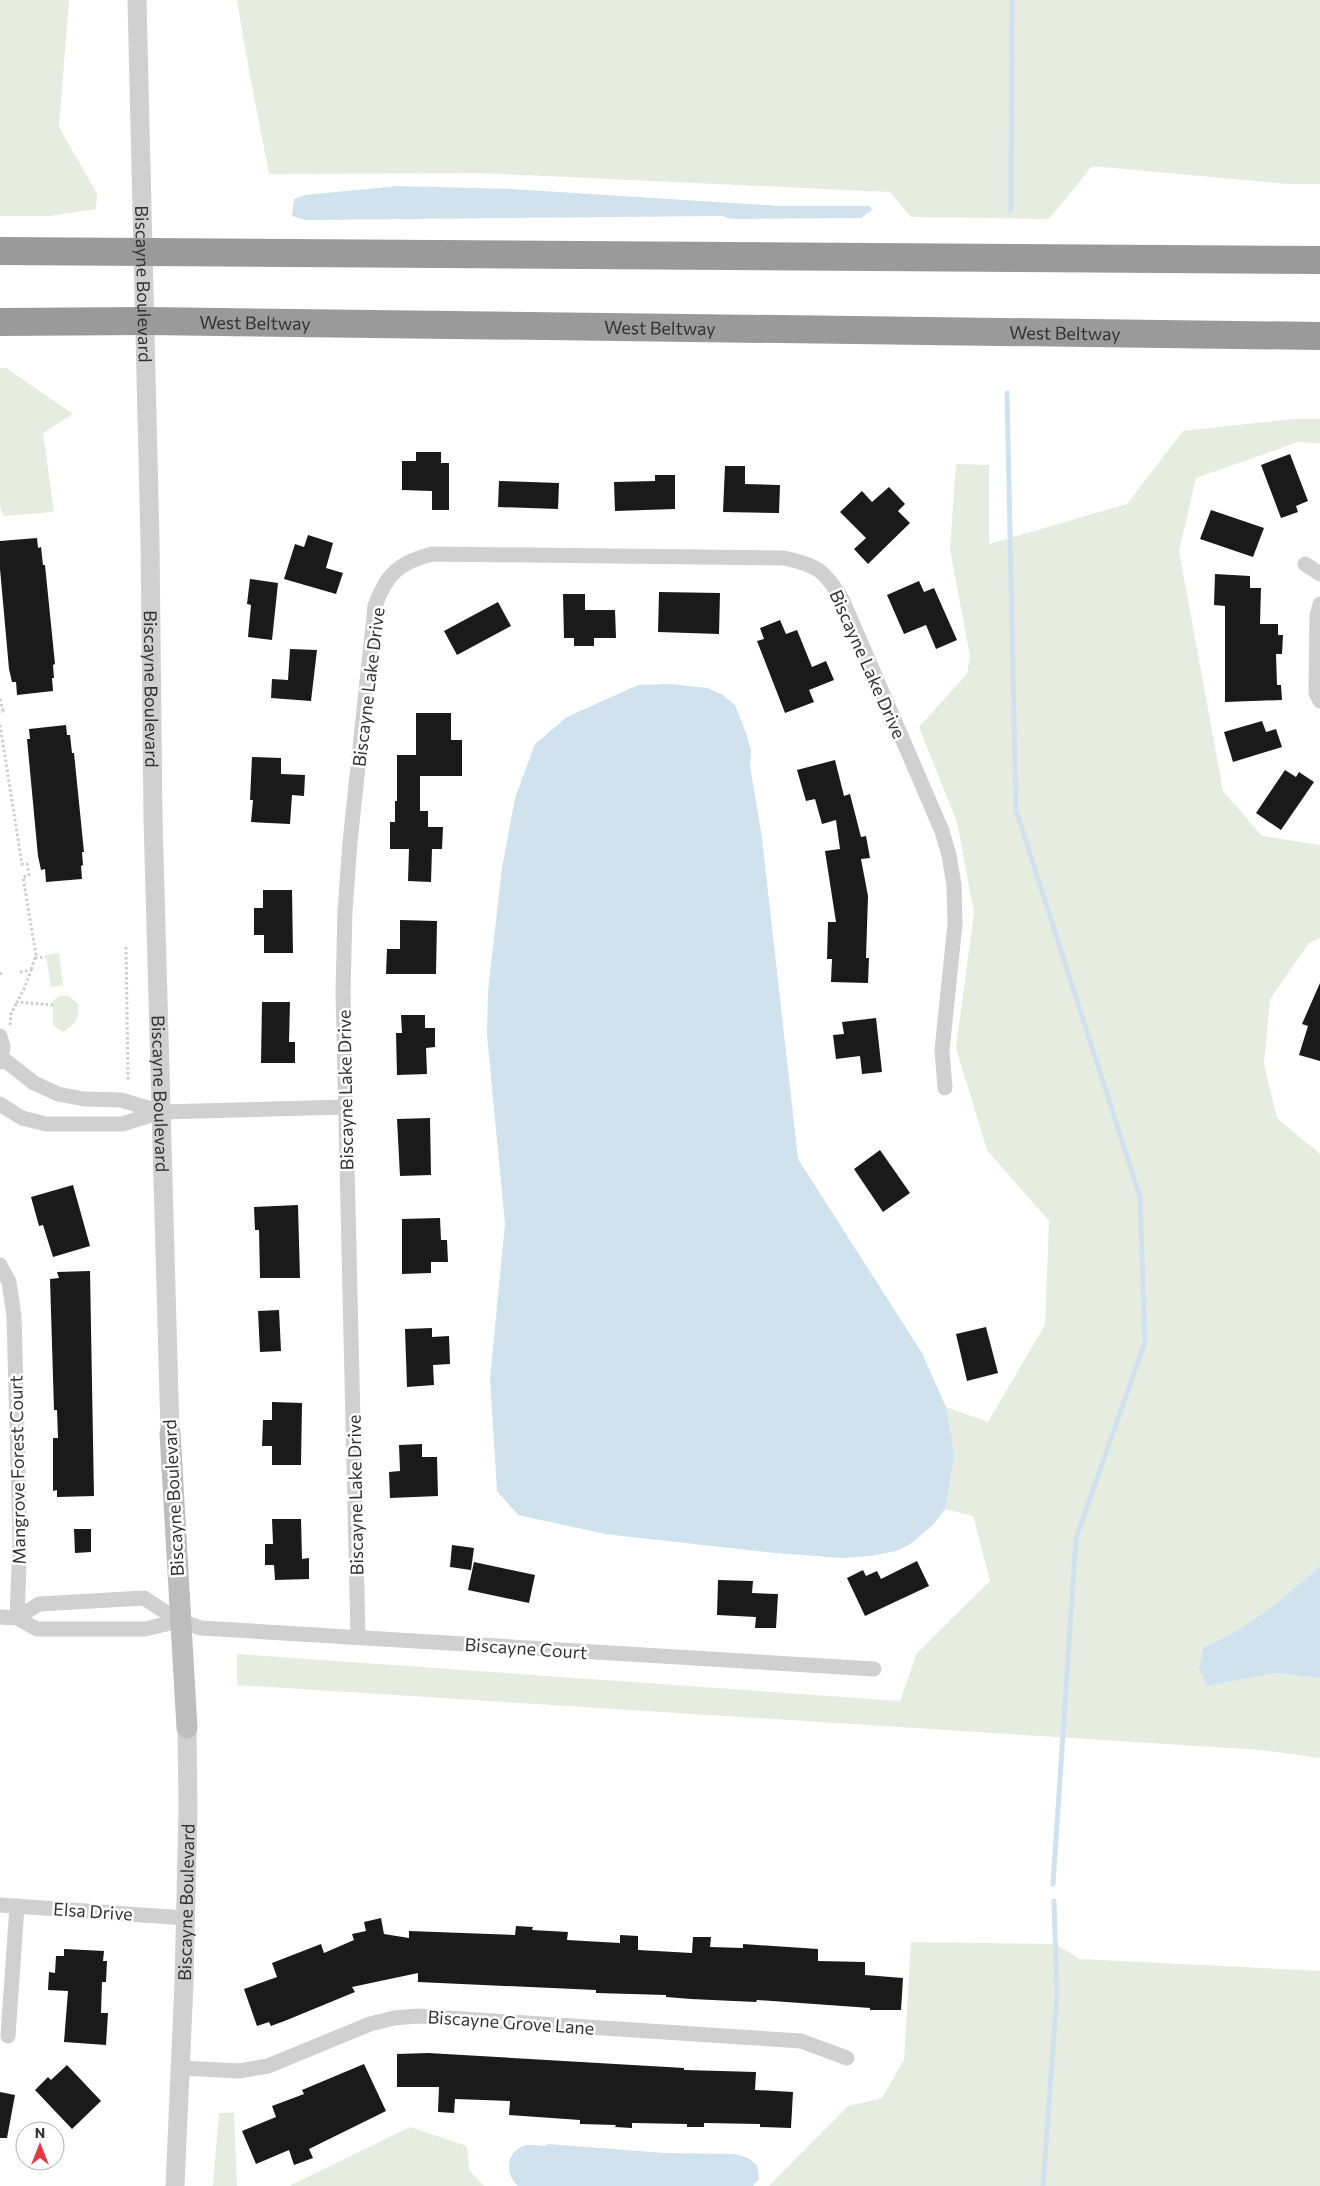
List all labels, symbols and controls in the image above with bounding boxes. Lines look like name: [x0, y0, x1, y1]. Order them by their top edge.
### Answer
street label: Biscayne Boulevard: [131, 205, 157, 363]
street label: West Beltway: [199, 311, 311, 334]
street label: West Beltway: [604, 316, 716, 339]
street label: West Beltway: [1009, 321, 1121, 344]
street label: Biscayne Lake Drive: [825, 586, 911, 742]
street label: Biscayne Lake Drive: [347, 606, 389, 768]
street label: Biscayne Boulevard: [140, 610, 163, 768]
street label: Biscayne Lake Drive: [333, 1010, 357, 1170]
street label: Biscayne Boulevard: [147, 1015, 174, 1173]
street label: Mangrove Forest Court: [4, 1375, 30, 1565]
street label: Biscayne Lake Drive: [343, 1415, 367, 1575]
street label: Biscayne Boulevard: [158, 1419, 188, 1577]
street label: Biscayne Court: [464, 1633, 588, 1663]
street label: Biscayne Boulevard: [173, 1823, 199, 1981]
street label: Elsa Drive: [52, 1897, 134, 1925]
street label: Biscayne Grove Lane: [427, 2005, 595, 2039]
north arrow: [15, 2121, 65, 2171]
text: N: [35, 2124, 45, 2141]

